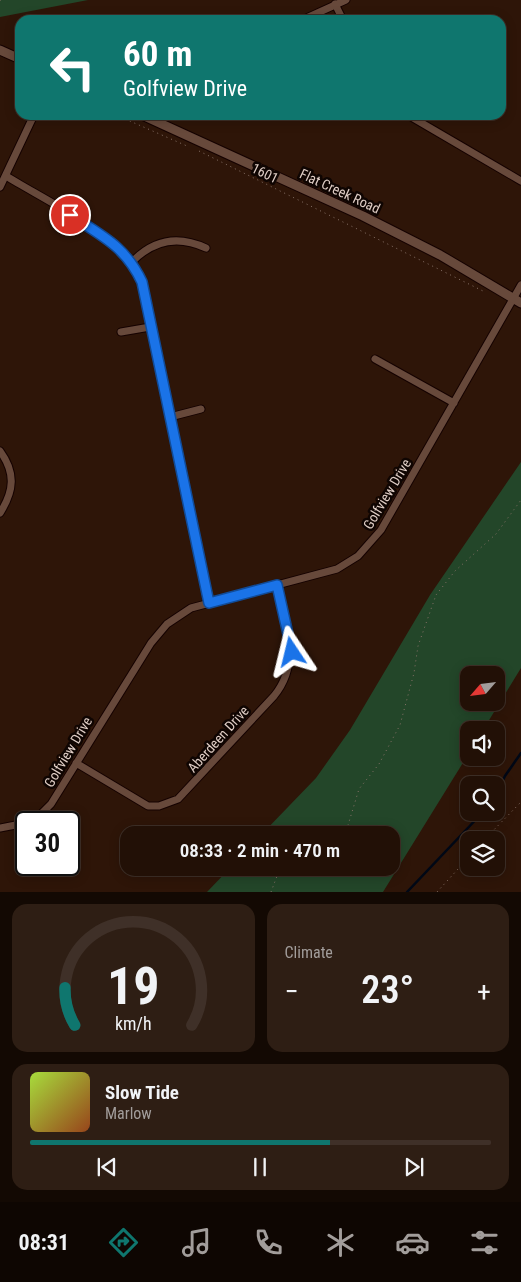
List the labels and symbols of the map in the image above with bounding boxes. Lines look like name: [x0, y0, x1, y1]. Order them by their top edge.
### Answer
street label: 1601: [249, 160, 281, 186]
street label: Flat Creek Road: [297, 165, 383, 217]
pin: [49, 194, 91, 236]
street label: Golfview Drive: [360, 456, 414, 532]
position arrow: [265, 625, 317, 677]
north arrow: [460, 666, 505, 711]
street label: Aberdeen Drive: [184, 702, 252, 775]
street label: Golfview Drive: [41, 714, 95, 790]
speed limit sign: 30: [15, 811, 80, 876]

